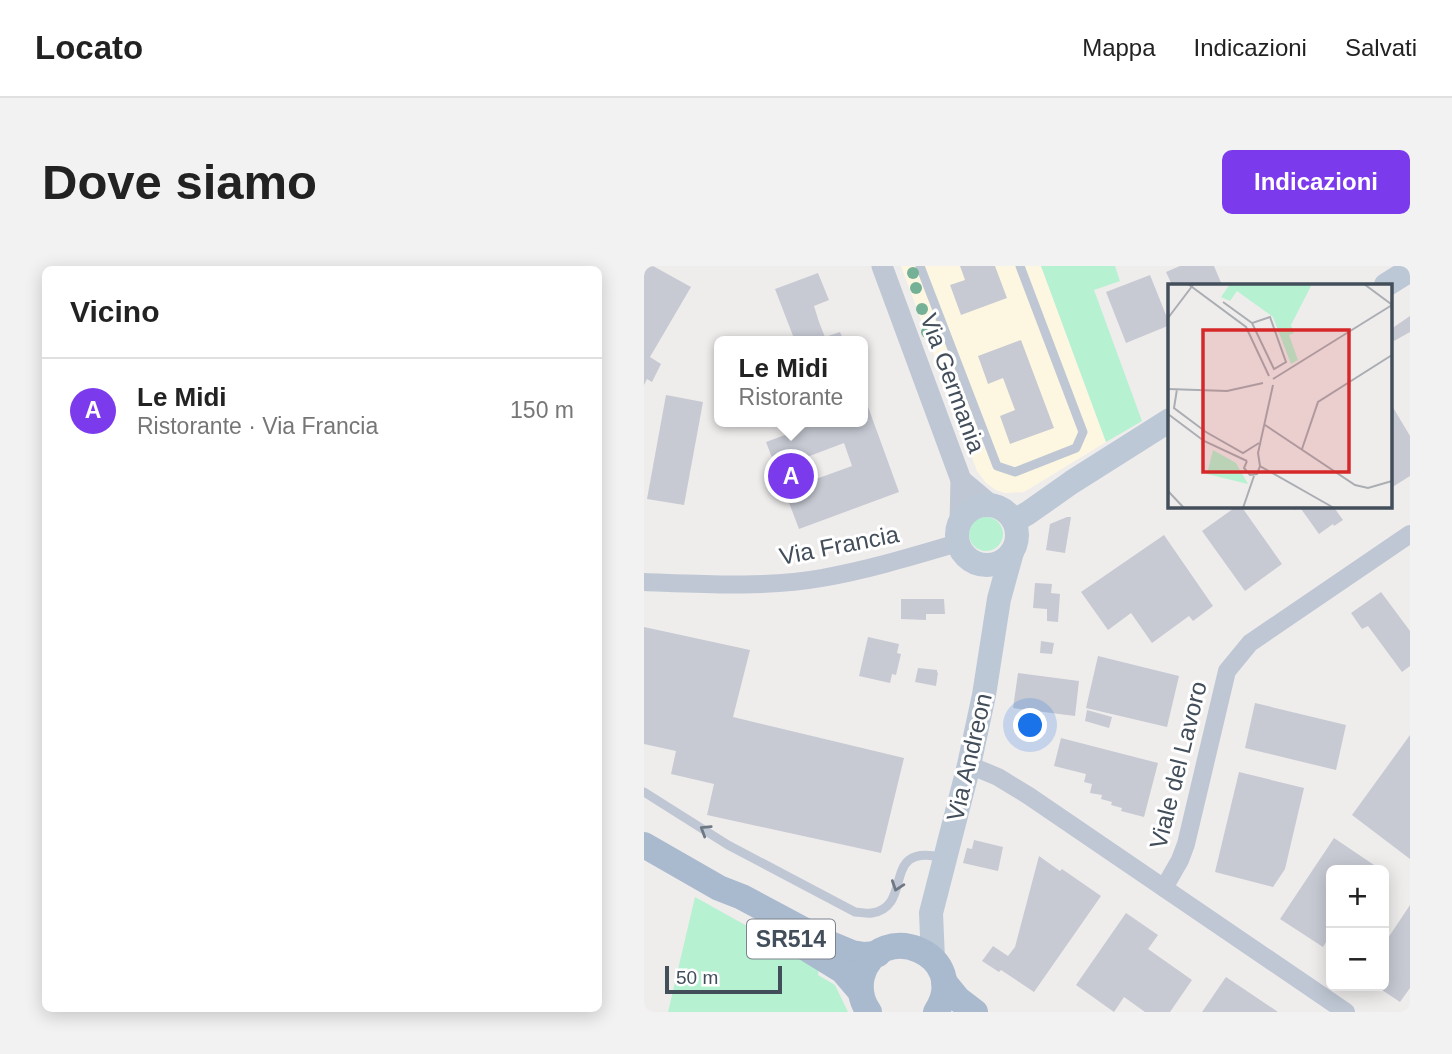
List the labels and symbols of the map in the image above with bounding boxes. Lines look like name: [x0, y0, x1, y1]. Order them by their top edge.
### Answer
inset map: [1168, 284, 1392, 508]
street label: Via Germania: [915, 310, 991, 457]
pin: A: [768, 450, 814, 502]
street label: Via Francia: [777, 520, 902, 570]
street label: Viale del Lavoro: [1144, 678, 1212, 852]
street label: Via Andreon: [941, 690, 997, 824]
your location: [1013, 708, 1047, 742]
one-way arrow: [699, 826, 712, 839]
one-way arrow: [891, 879, 905, 892]
road number: SR514: [747, 919, 835, 958]
scale bar: [665, 963, 782, 995]

